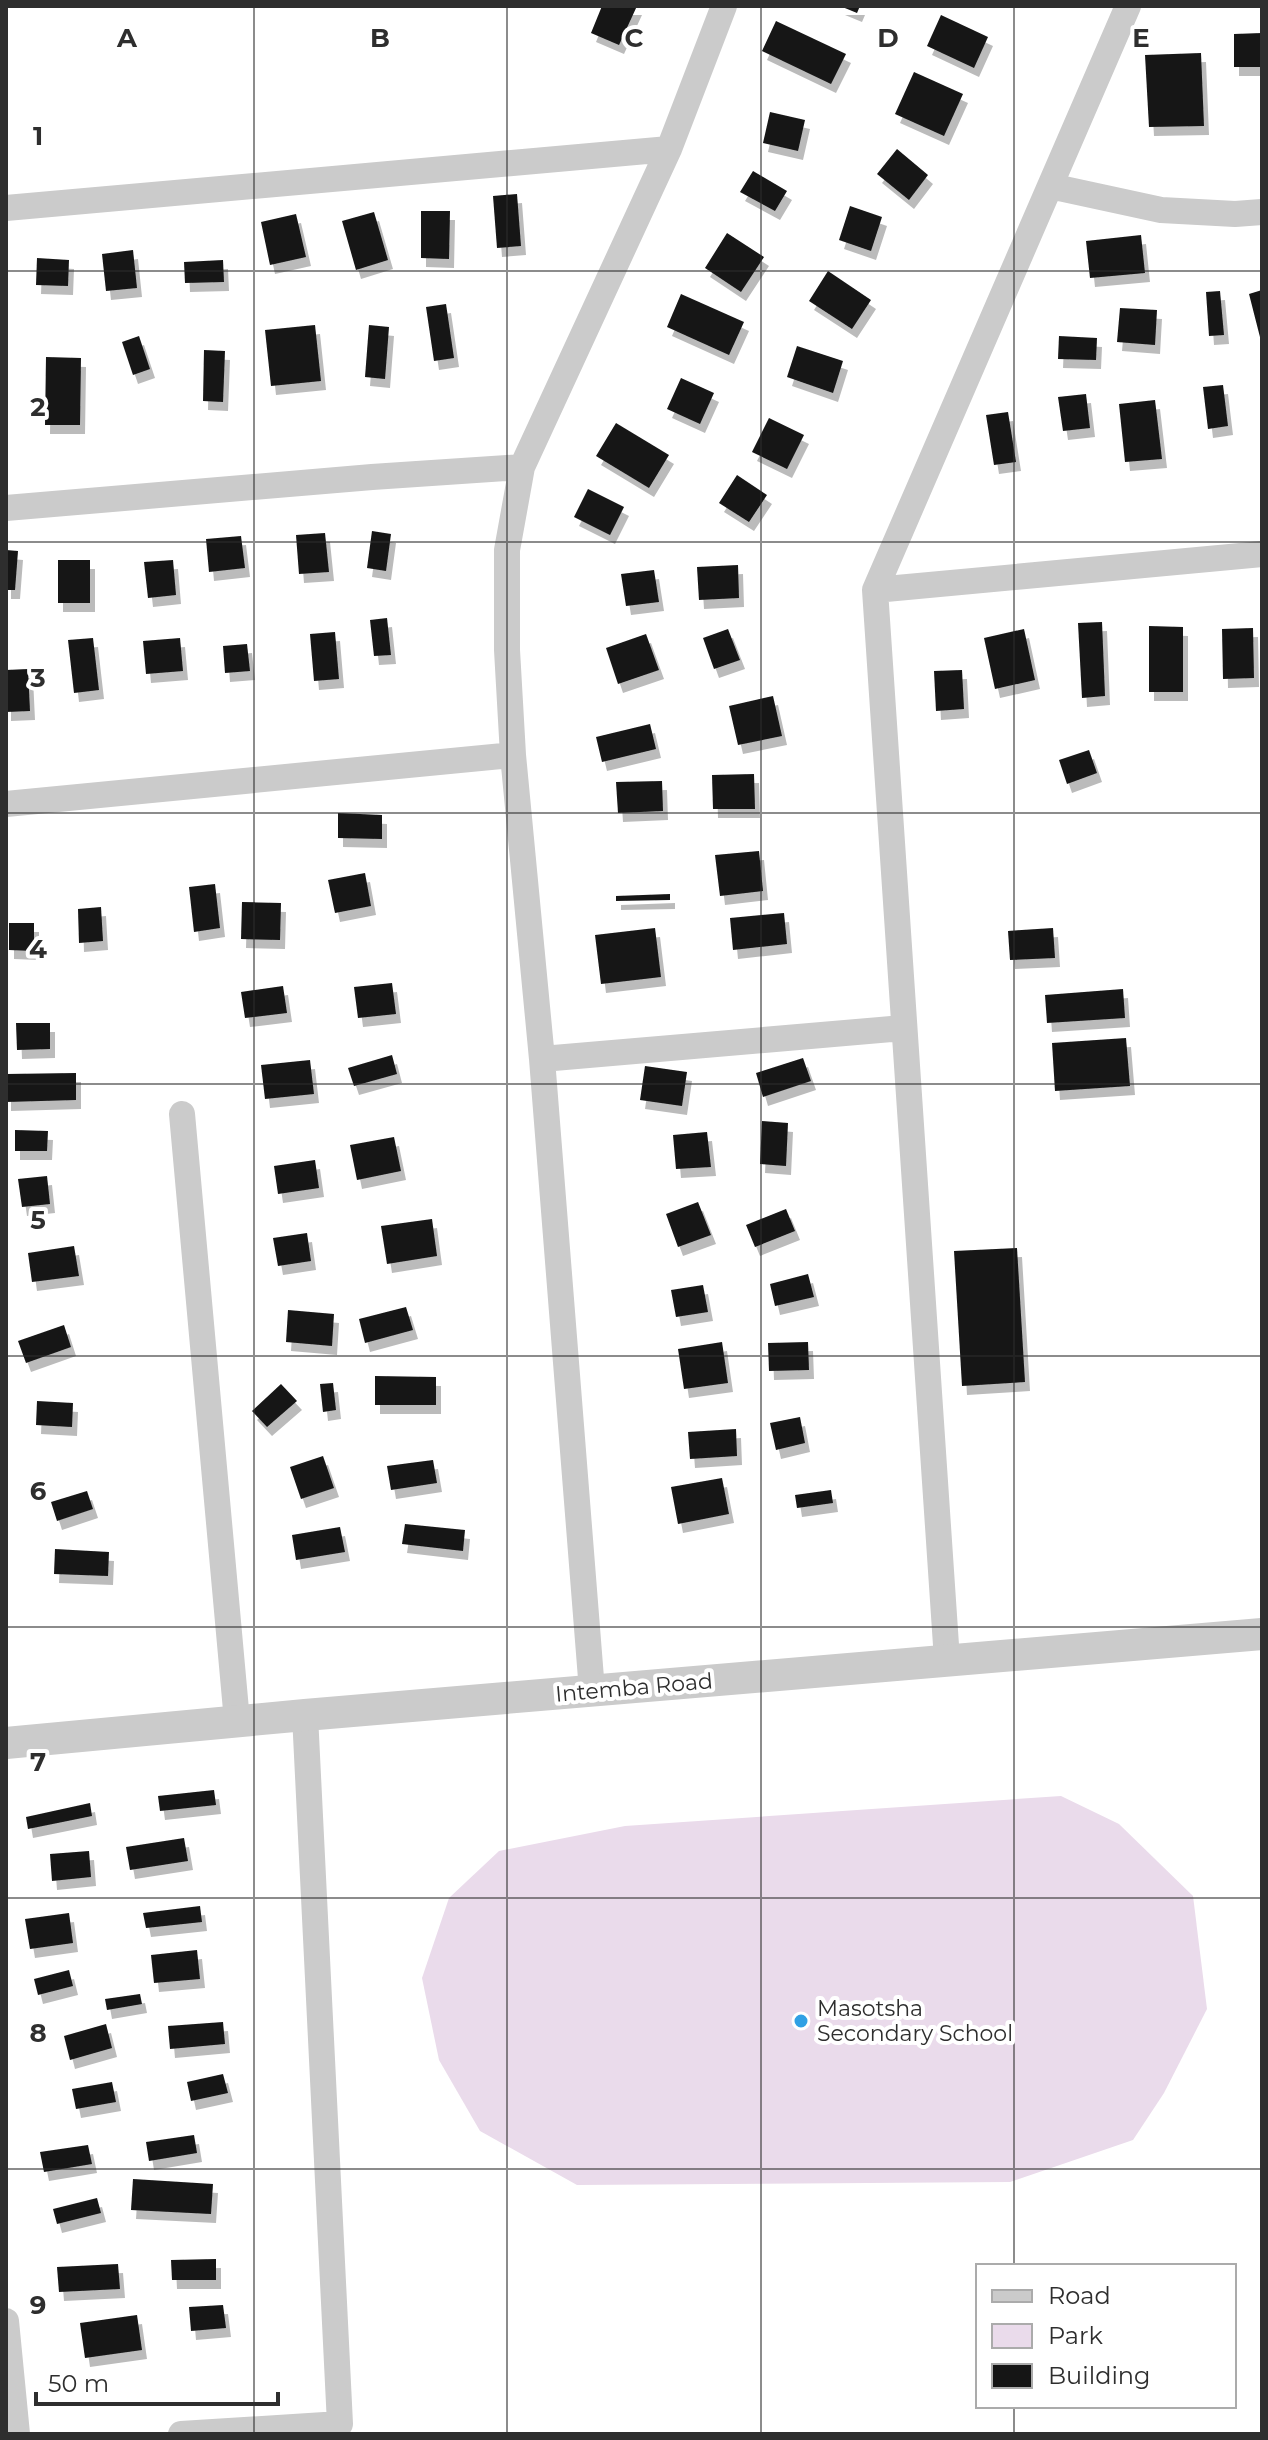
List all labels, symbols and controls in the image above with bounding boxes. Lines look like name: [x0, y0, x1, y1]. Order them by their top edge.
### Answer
text: A: [116, 22, 138, 54]
text: B: [370, 22, 390, 54]
text: C: [625, 22, 644, 54]
text: D: [877, 22, 899, 54]
text: E: [1132, 22, 1150, 54]
text: 1: [33, 120, 43, 152]
text: 2: [30, 391, 46, 423]
text: 3: [29, 662, 46, 694]
text: 4: [29, 933, 47, 965]
text: 5: [30, 1204, 46, 1236]
text: 6: [30, 1475, 47, 1507]
street label: Intemba Road: [554, 1667, 714, 1708]
text: 7: [30, 1746, 46, 1778]
place label: Masotsha Secondary School: [817, 1995, 1013, 2047]
marker: Masotsha Secondary School: [792, 2012, 810, 2030]
text: 8: [29, 2017, 47, 2049]
legend: [976, 2264, 1236, 2408]
text: Road: [1048, 2281, 1111, 2310]
text: 9: [30, 2289, 46, 2321]
text: Park: [1048, 2321, 1103, 2350]
scale bar: [36, 2356, 278, 2406]
text: Building: [1048, 2361, 1151, 2390]
text: 50 m: [48, 2369, 109, 2398]

